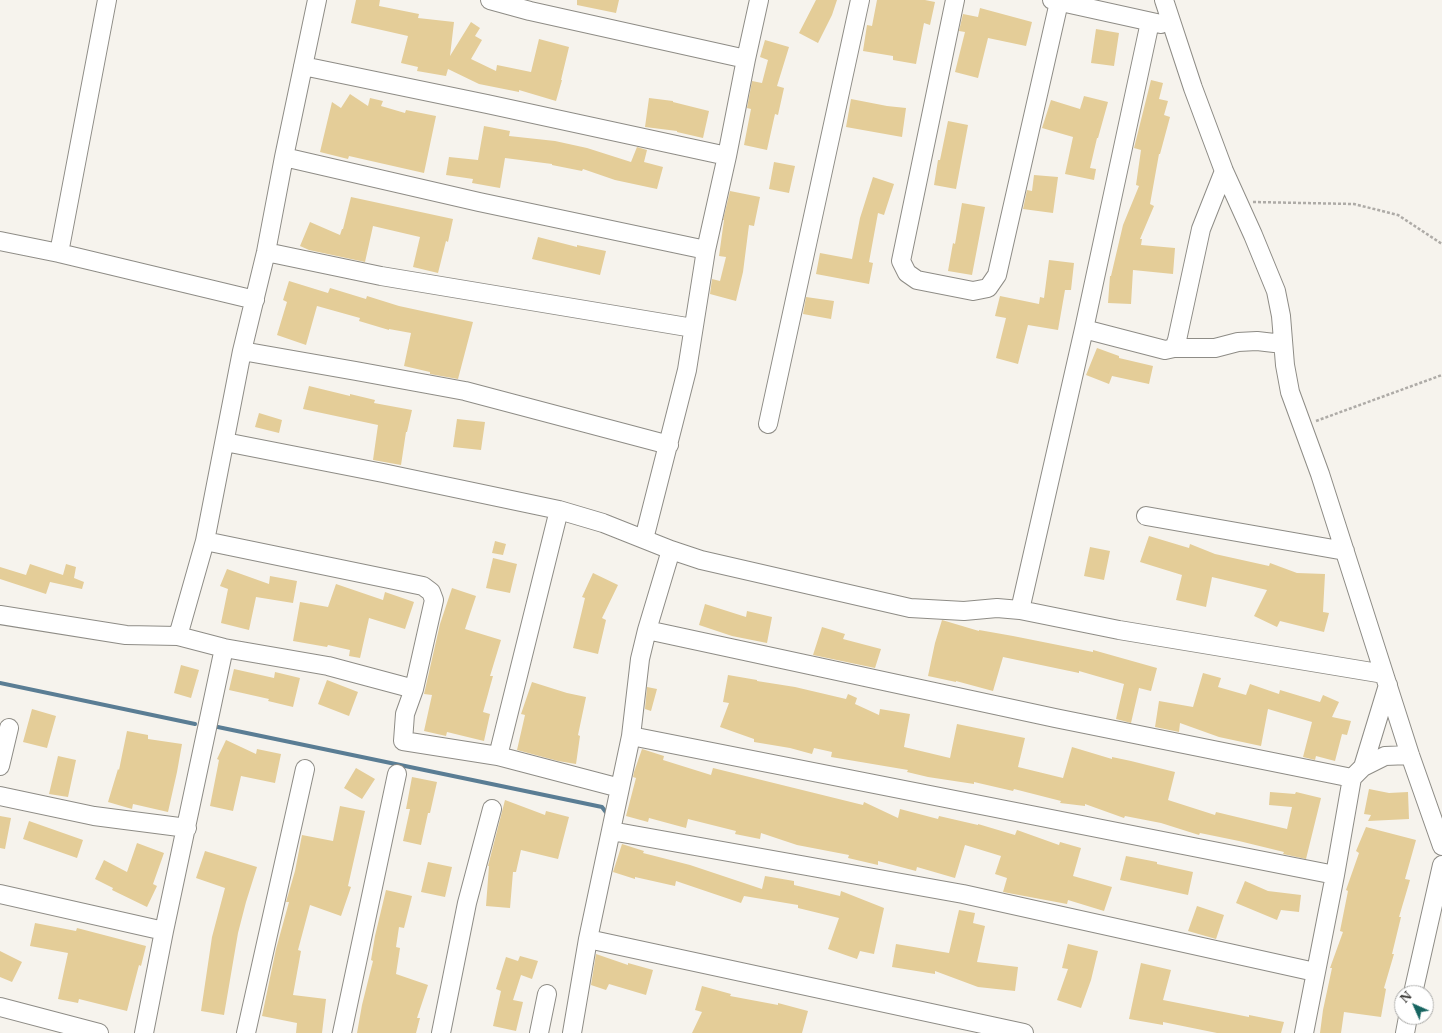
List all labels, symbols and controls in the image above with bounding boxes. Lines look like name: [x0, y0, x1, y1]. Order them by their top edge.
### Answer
north arrow: [1394, 985, 1434, 1025]
text: N: [1398, 989, 1415, 1006]

